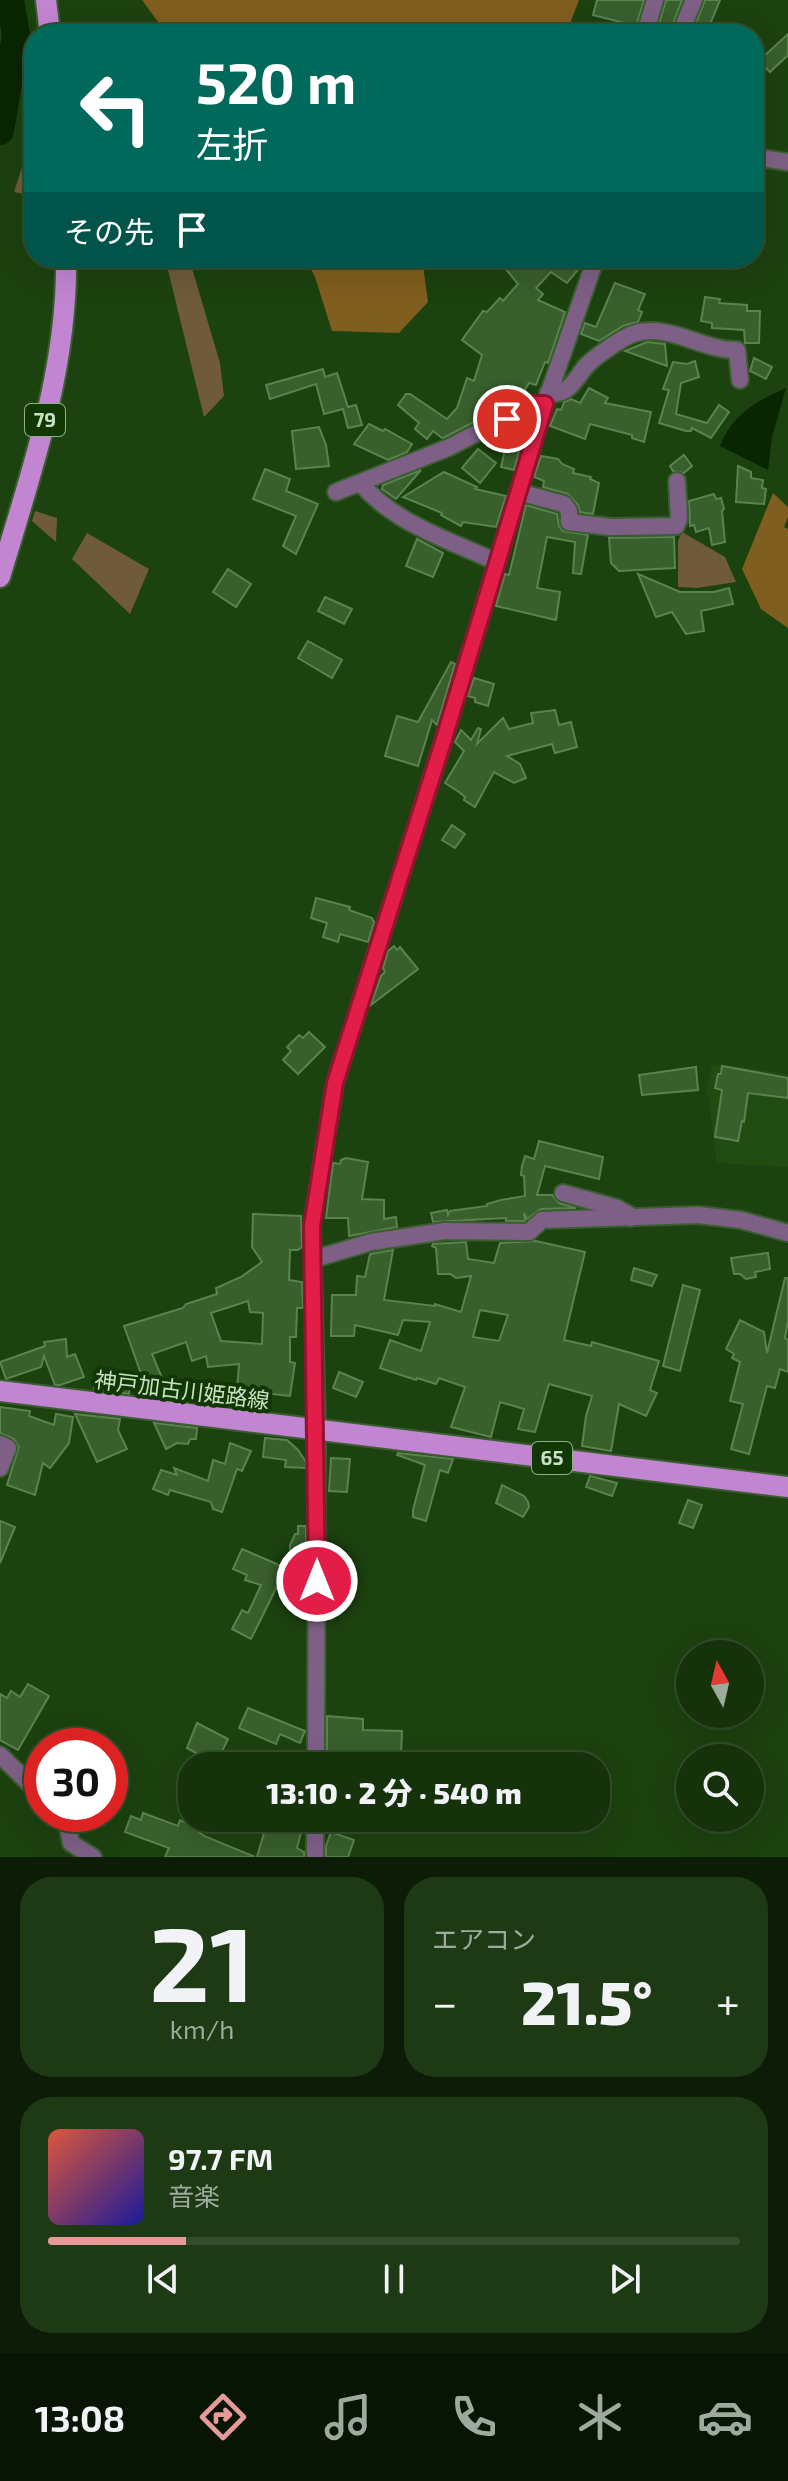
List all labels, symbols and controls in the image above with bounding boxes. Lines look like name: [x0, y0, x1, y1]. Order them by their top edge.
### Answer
text: 520 m: [196, 48, 356, 115]
icon: left: [64, 56, 168, 160]
text: 左折: [196, 122, 268, 165]
icon: arrive: [170, 208, 214, 252]
text: その先: [64, 213, 154, 249]
pin: [473, 385, 541, 453]
icon: arrive: [485, 397, 529, 441]
road number: 79: [25, 404, 65, 436]
street label: 神戸加古川姫路線: [93, 1365, 271, 1413]
road number: 65: [532, 1442, 572, 1474]
position arrow: [275, 1539, 359, 1623]
north arrow: [676, 1640, 764, 1728]
map controls: [676, 1640, 764, 1832]
speed limit sign: 30: [24, 1728, 128, 1832]
button: search: [676, 1744, 764, 1832]
text: 13:10 · 2 分 · 540 m: [266, 1774, 522, 1810]
text: 21: [149, 1898, 255, 2023]
text: エアコン: [432, 1923, 536, 1954]
text: 21.5°: [521, 1965, 652, 2037]
text: −: [432, 1975, 458, 2028]
text: +: [716, 1975, 740, 2028]
text: km/h: [170, 2013, 234, 2044]
text: 97.7 FM: [168, 2140, 273, 2176]
text: 音楽: [168, 2180, 220, 2211]
icon: previous: [141, 2257, 185, 2301]
icon: pause: [372, 2257, 416, 2301]
icon: next: [603, 2257, 647, 2301]
icon: directions: [195, 2389, 251, 2445]
icon: music: [320, 2389, 376, 2445]
icon: phone: [446, 2389, 502, 2445]
icon: climate: [572, 2389, 628, 2445]
icon: car: [697, 2389, 753, 2445]
text: 13:08: [35, 2396, 125, 2439]

